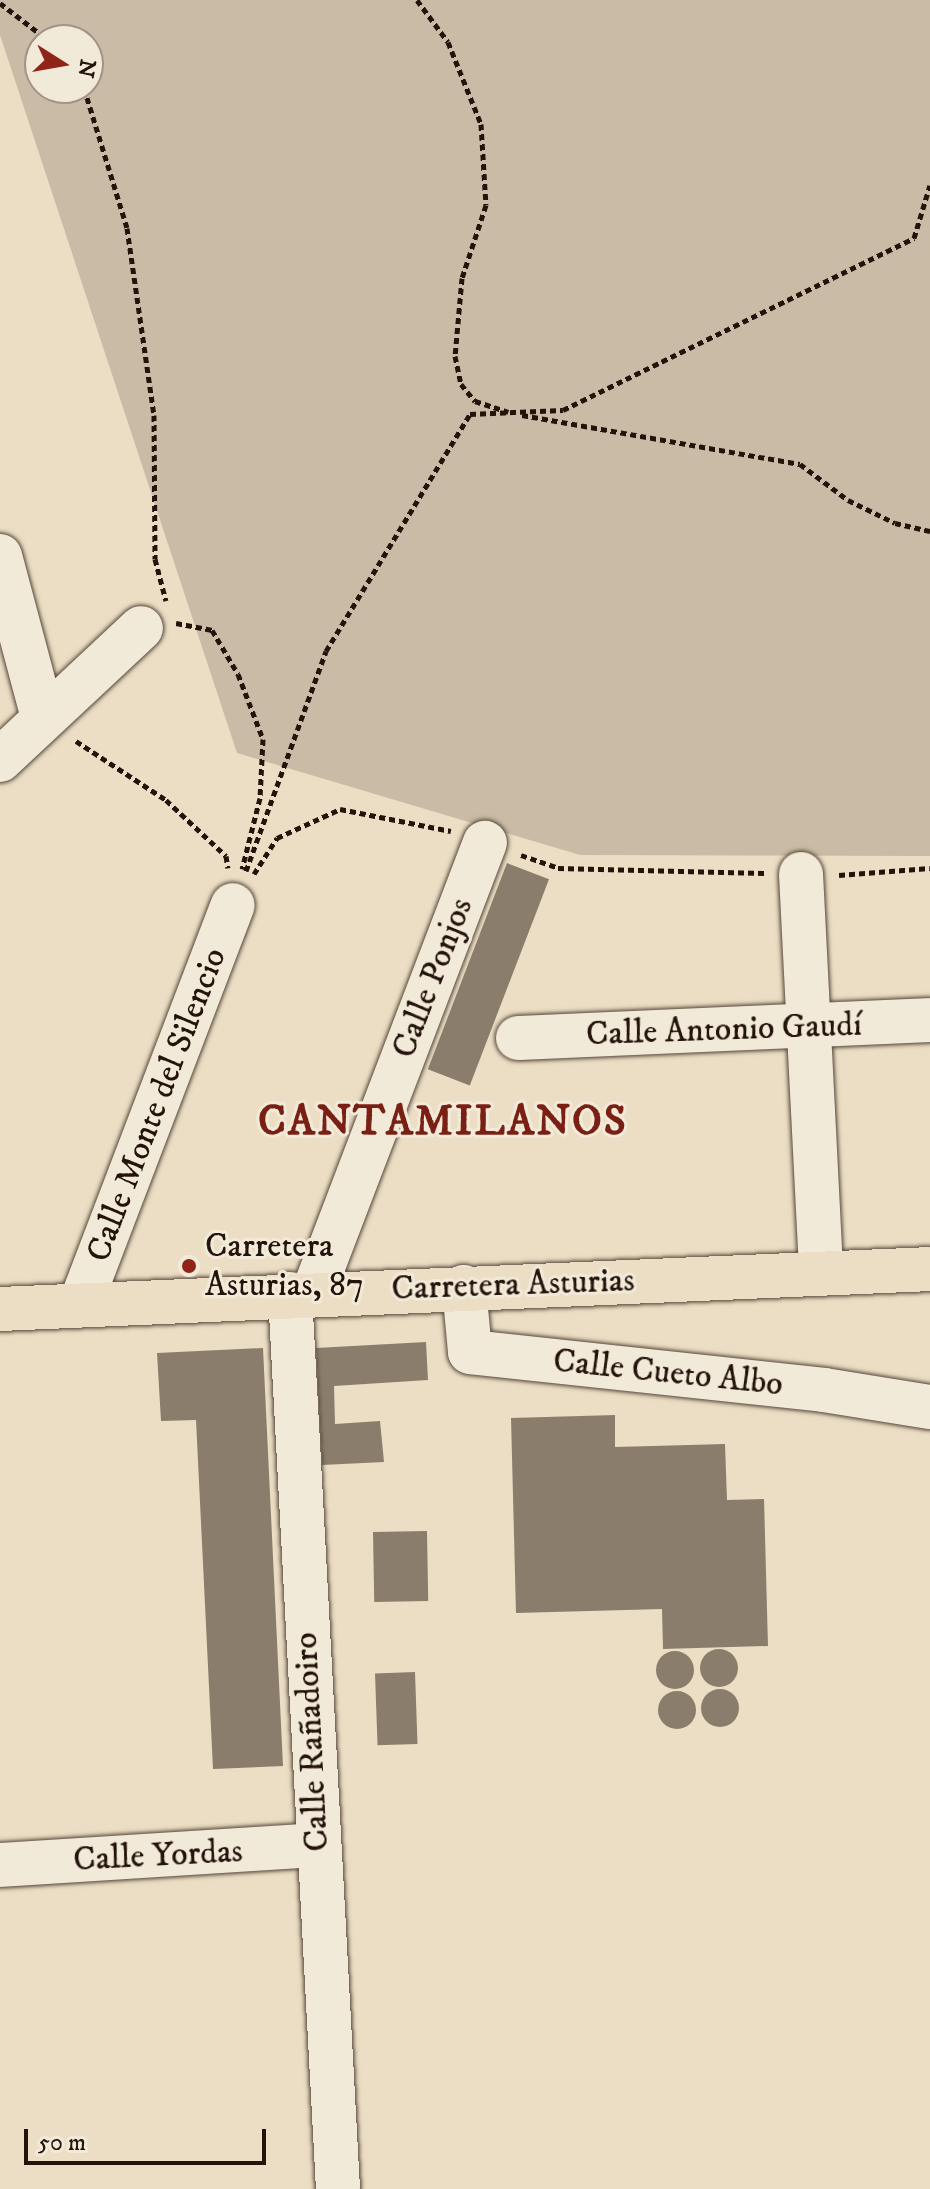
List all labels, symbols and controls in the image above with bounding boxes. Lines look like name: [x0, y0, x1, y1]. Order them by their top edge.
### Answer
north arrow: [24, 24, 104, 104]
text: N: [71, 57, 101, 80]
street label: Calle Ponjos: [384, 892, 482, 1064]
street label: Calle Monte del Silencio: [78, 942, 236, 1268]
street label: Calle Antonio Gaudí: [585, 1005, 863, 1055]
district label: CANTAMILANOS: [258, 1097, 628, 1147]
place label: Carretera Asturias, 87: [205, 1226, 364, 1306]
marker: Carretera Asturias, 87: [180, 1257, 198, 1275]
street label: Carretera Asturias: [391, 1260, 635, 1310]
street label: Calle Cueto Albo: [551, 1341, 785, 1405]
street label: Calle Rañadoiro: [286, 1631, 338, 1853]
street label: Calle Yordas: [72, 1831, 244, 1881]
scale bar: [28, 2113, 270, 2163]
text: 50 m: [38, 2128, 86, 2158]

